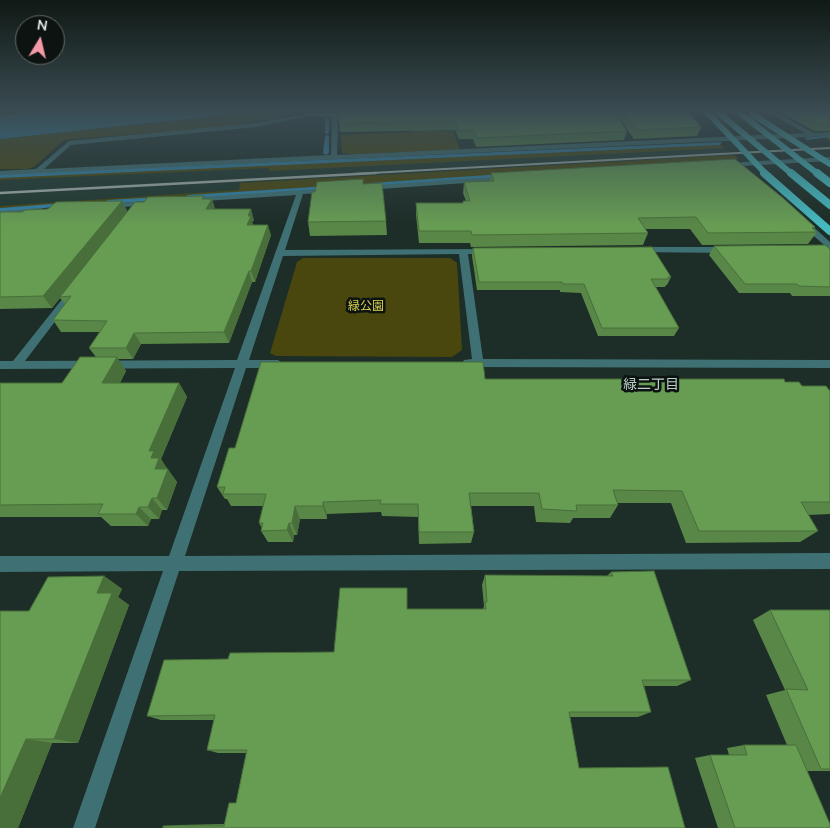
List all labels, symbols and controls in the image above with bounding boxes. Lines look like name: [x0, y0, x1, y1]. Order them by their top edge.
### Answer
north arrow: [15, 15, 65, 65]
text: N: [36, 15, 49, 36]
park label: 緑公園: [348, 300, 384, 314]
district label: 緑二丁目: [623, 378, 679, 394]

